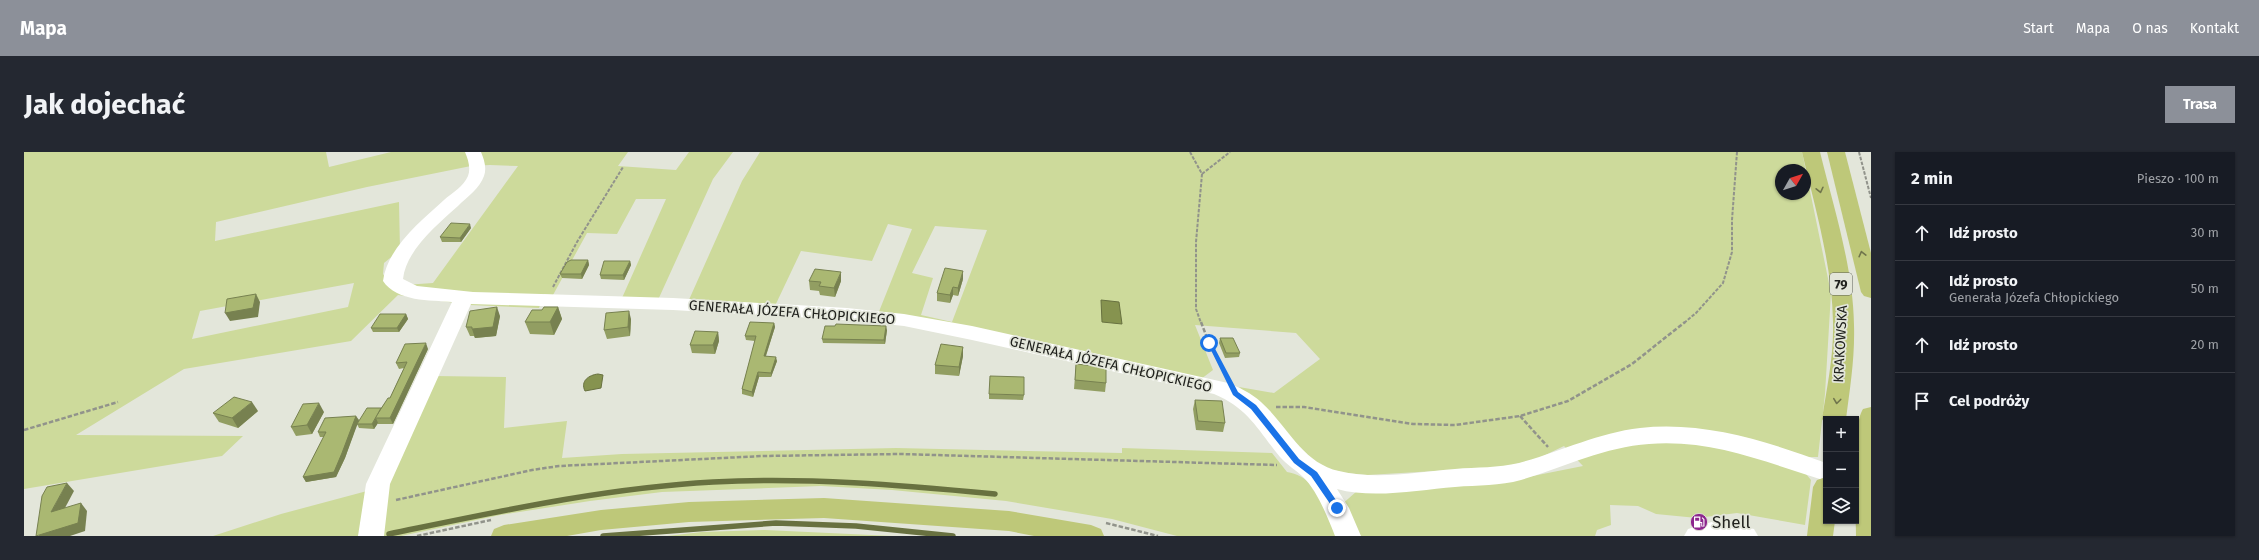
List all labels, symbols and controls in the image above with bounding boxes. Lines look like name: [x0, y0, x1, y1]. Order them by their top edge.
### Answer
text: Mapa: [20, 17, 67, 40]
text: Start: [2023, 20, 2054, 37]
text: Mapa: [2076, 20, 2110, 37]
text: O nas: [2132, 20, 2168, 37]
text: Kontakt: [2190, 20, 2239, 37]
button: Trasa: [2165, 86, 2235, 123]
text: Jak dojechać: [24, 88, 185, 121]
north arrow: [1775, 164, 1811, 200]
text: 2 min: [1911, 168, 1953, 189]
text: Pieszo · 100 m: [2137, 171, 2219, 186]
one-way arrow: [1815, 186, 1824, 193]
icon: ahead: [1911, 222, 1933, 244]
text: Idź prosto: [1949, 224, 2018, 242]
text: 30 m: [2191, 225, 2219, 240]
one-way arrow: [1859, 251, 1867, 258]
text: Idź prosto: [1949, 272, 2018, 290]
road number: 79: [1830, 273, 1852, 295]
icon: ahead: [1911, 278, 1933, 300]
text: 50 m: [2191, 281, 2219, 296]
text: Generała Józefa Chłopickiego: [1949, 290, 2119, 305]
street label: GENERAŁA JÓZEFA CHŁOPICKIEGO: [688, 296, 896, 328]
street label: KRAKOWSKA: [1830, 305, 1851, 383]
street label: GENERAŁA JÓZEFA CHŁOPICKIEGO: [1008, 332, 1214, 396]
route start: [1200, 334, 1218, 352]
icon: ahead: [1911, 334, 1933, 356]
text: Idź prosto: [1949, 336, 2018, 354]
text: 20 m: [2191, 337, 2219, 352]
icon: arrive: [1911, 390, 1933, 412]
text: Cel podróży: [1949, 392, 2029, 410]
one-way arrow: [1833, 398, 1842, 404]
map controls: [1823, 416, 1859, 524]
button: +: [1823, 416, 1859, 452]
button: −: [1823, 452, 1859, 488]
button: layers: [1823, 488, 1859, 524]
route end: [1328, 499, 1346, 517]
fuel station icon: Shell: [1689, 512, 1709, 532]
place label: Shell: [1712, 512, 1750, 533]

